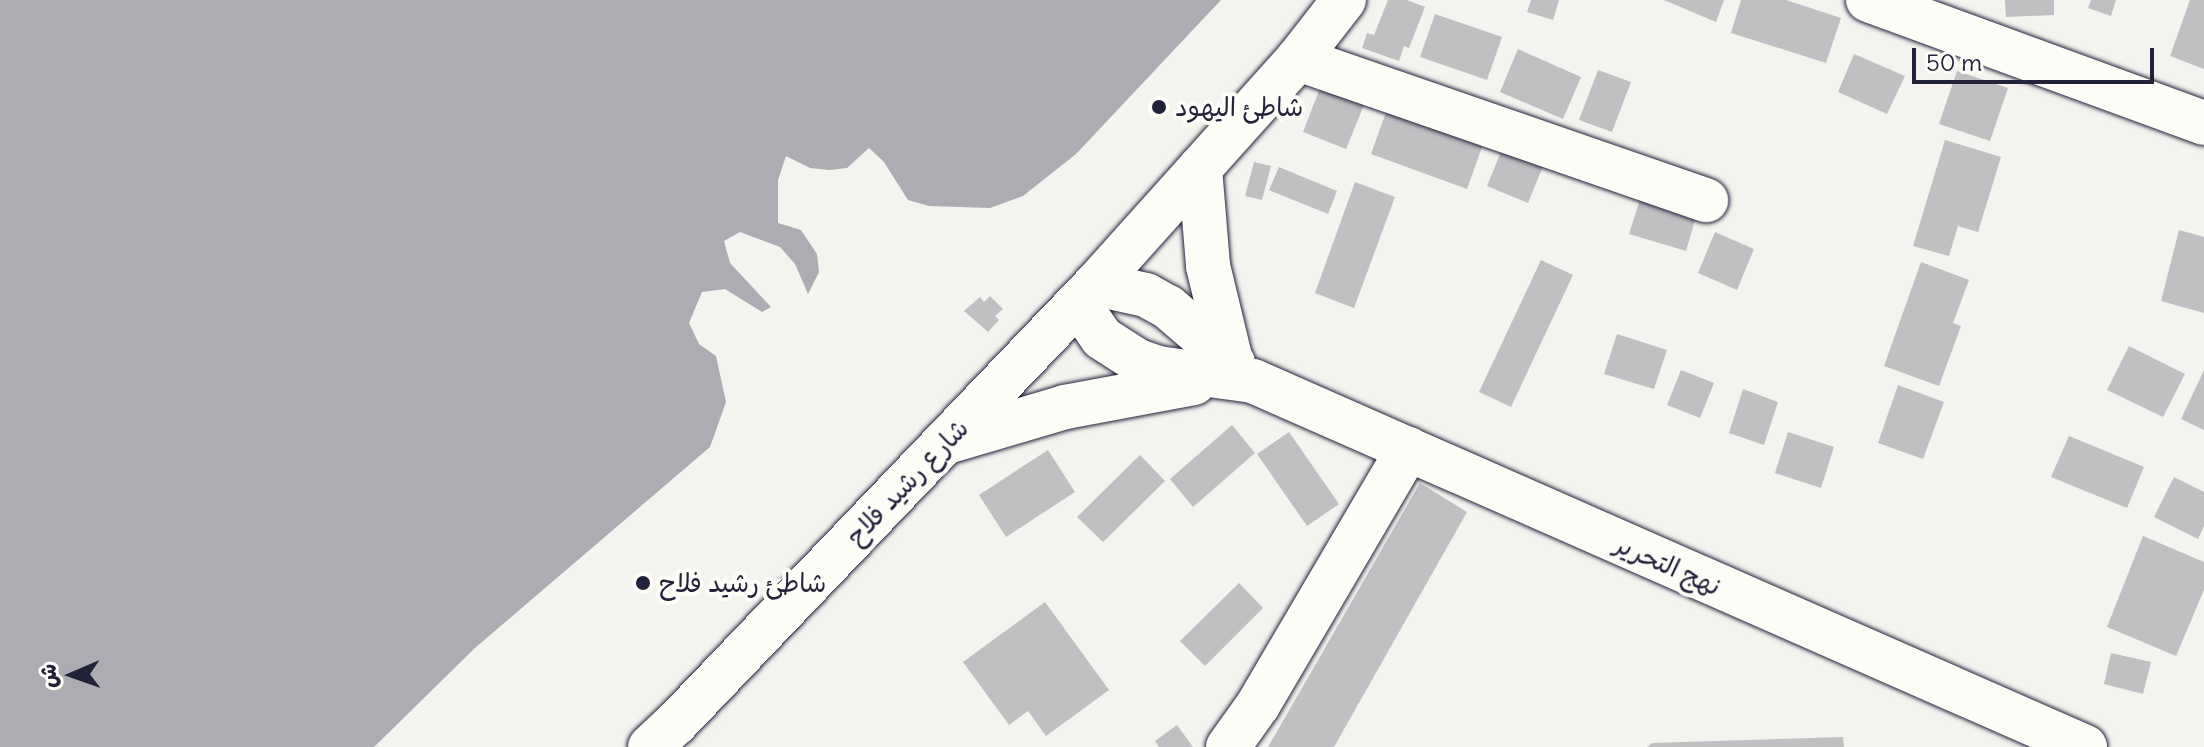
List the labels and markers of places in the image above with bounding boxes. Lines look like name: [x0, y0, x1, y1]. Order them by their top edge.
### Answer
place label: شاطئ اليهود: [1175, 91, 1303, 123]
marker: شاطئ اليهود: [1150, 98, 1168, 116]
place label: شاطئ رشيد فلاح: [659, 567, 826, 599]
marker: شاطئ رشيد فلاح: [634, 574, 652, 592]

